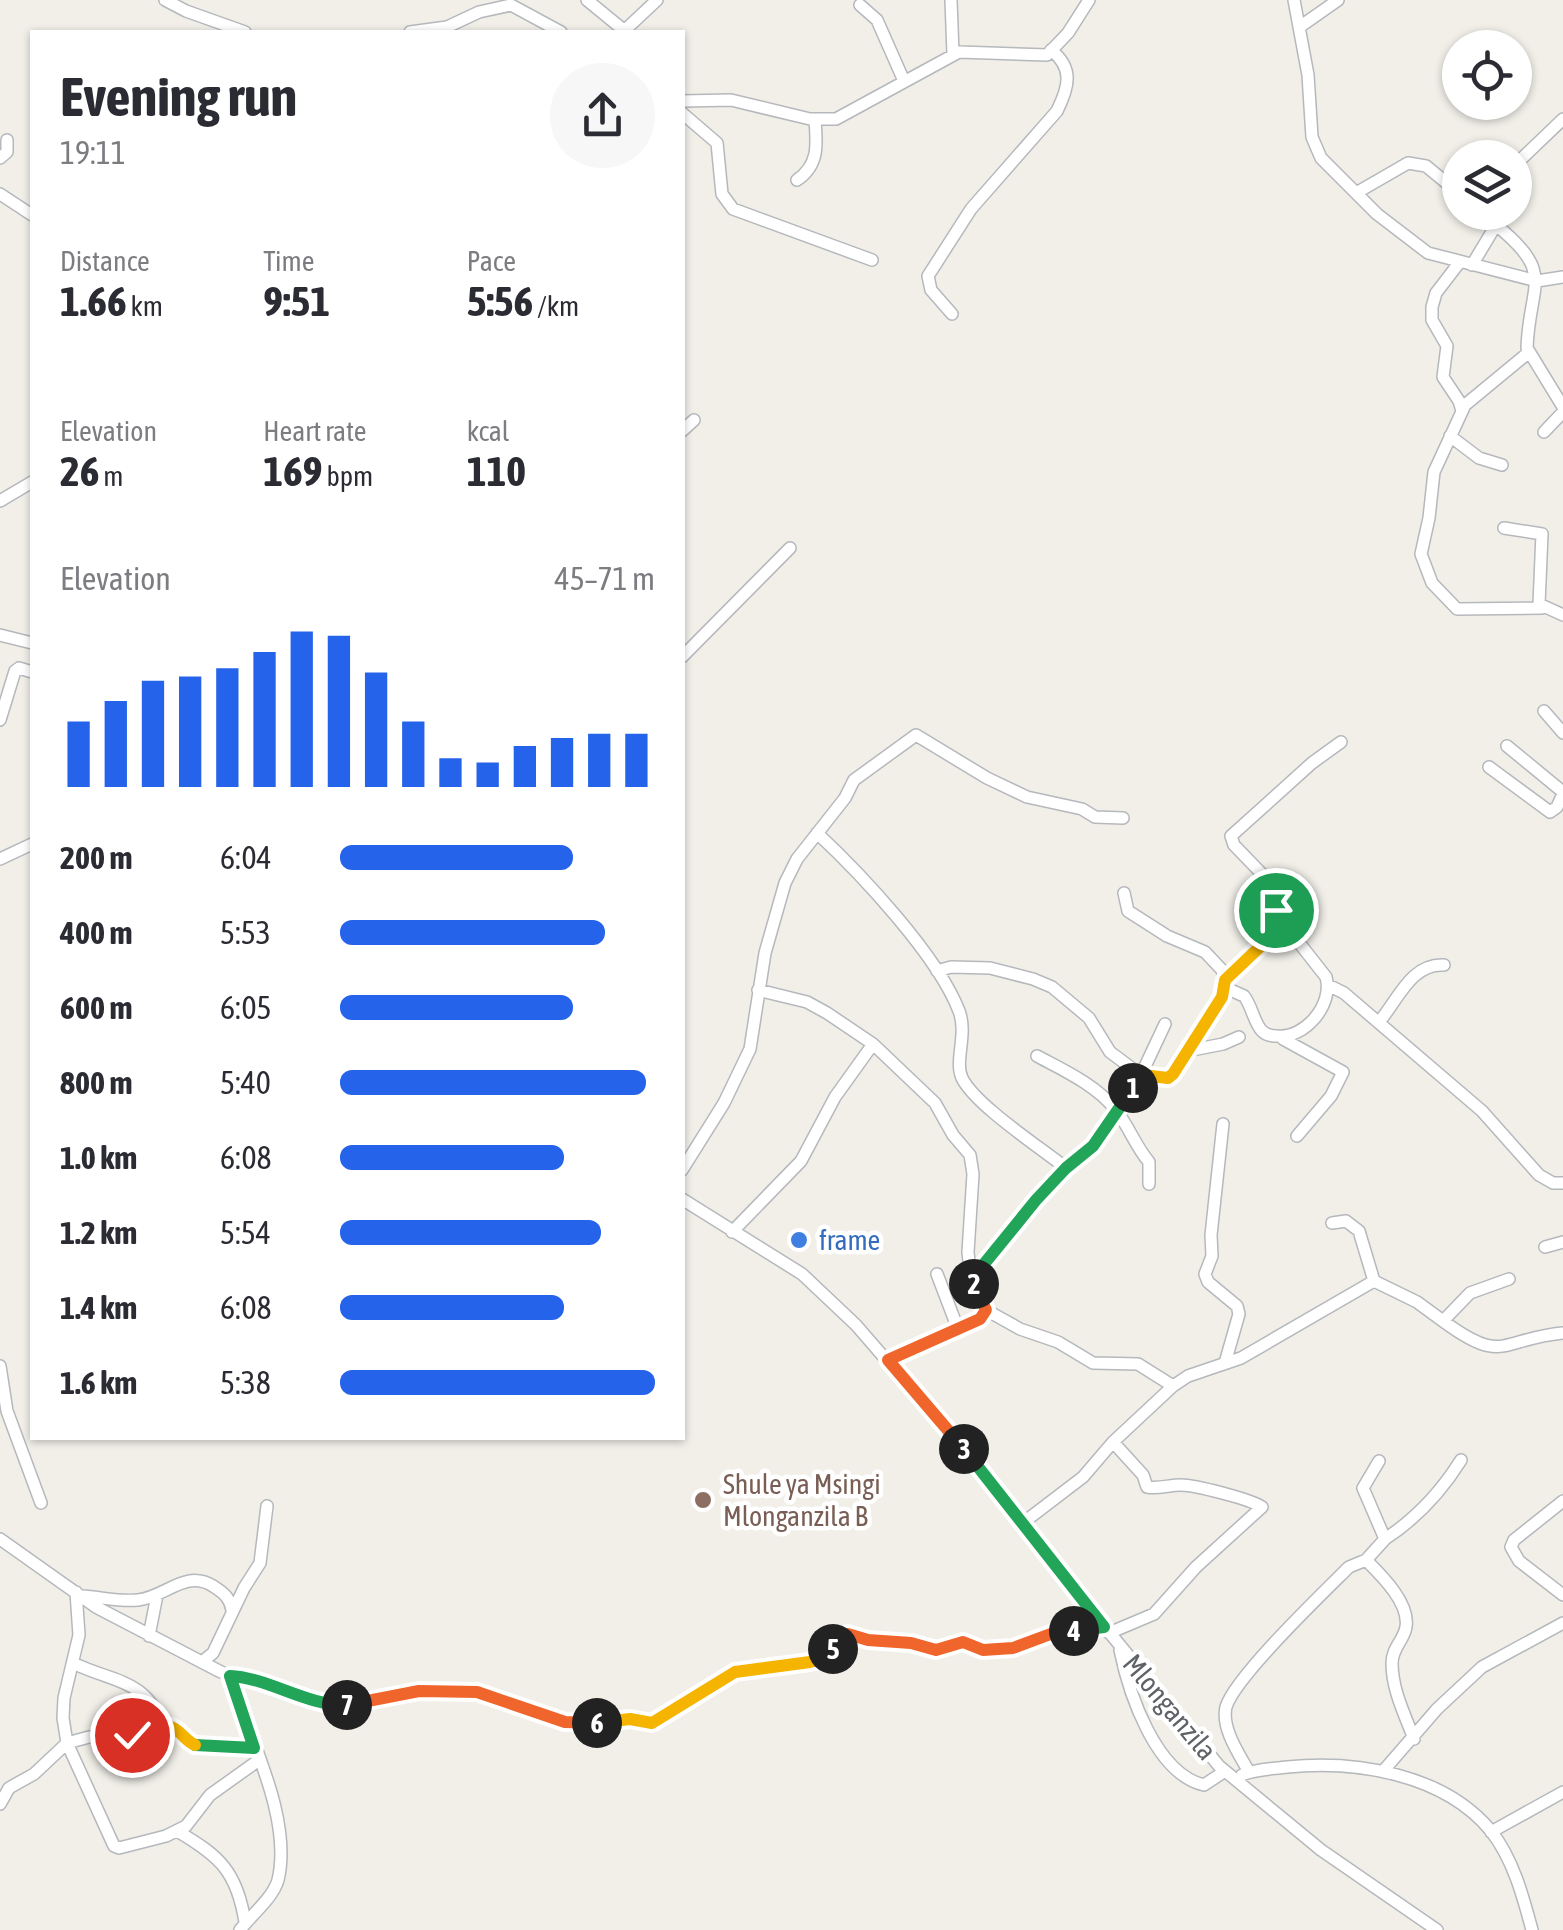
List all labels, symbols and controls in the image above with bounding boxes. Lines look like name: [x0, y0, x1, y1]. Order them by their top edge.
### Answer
map controls: [1442, 30, 1532, 230]
button: locate: [1442, 30, 1532, 120]
button: share: [550, 63, 655, 168]
text: Evening run: [60, 65, 297, 128]
text: 19:11: [60, 134, 126, 171]
button: layers: [1442, 140, 1532, 230]
text: Distance: [60, 245, 150, 277]
text: Time: [263, 245, 314, 277]
text: Pace: [467, 245, 516, 277]
text: 1.66: [60, 277, 127, 325]
text: 9:51: [263, 277, 330, 325]
text: 5:56: [467, 277, 533, 325]
text: km: [127, 290, 163, 322]
text: /km: [533, 290, 579, 322]
text: Elevation: [60, 415, 157, 447]
text: Heart rate: [263, 415, 366, 447]
text: kcal: [467, 415, 509, 447]
text: 26: [60, 447, 99, 495]
text: 169: [263, 447, 323, 495]
text: 110: [467, 447, 526, 495]
text: m: [99, 460, 123, 492]
text: bpm: [323, 460, 373, 492]
text: Elevation: [60, 560, 171, 597]
text: 45–71 m: [555, 560, 655, 597]
text: 200 m: [60, 839, 133, 876]
text: 6:04: [220, 839, 271, 876]
pin: [1234, 868, 1319, 953]
icon: arrive: [1249, 883, 1304, 938]
text: 400 m: [60, 914, 133, 951]
text: 5:53: [220, 914, 271, 951]
text: 600 m: [60, 989, 133, 1026]
text: 6:05: [220, 989, 271, 1026]
pin: 1: [1108, 1063, 1158, 1113]
text: 800 m: [60, 1064, 133, 1101]
text: 5:40: [220, 1064, 271, 1101]
text: 1: [1126, 1072, 1140, 1104]
text: 1.0 km: [60, 1139, 137, 1176]
text: 6:08: [220, 1139, 271, 1176]
text: 1.2 km: [60, 1214, 137, 1251]
text: 5:54: [220, 1214, 271, 1251]
place label: frame: [819, 1224, 880, 1256]
marker: frame: [788, 1229, 810, 1251]
pin: 2: [949, 1259, 999, 1309]
text: 2: [967, 1268, 981, 1300]
text: 1.4 km: [60, 1289, 137, 1326]
text: 6:08: [220, 1289, 271, 1326]
text: 1.6 km: [60, 1364, 137, 1401]
text: 5:38: [220, 1364, 271, 1401]
pin: 3: [939, 1424, 989, 1474]
text: 3: [957, 1433, 971, 1465]
place label: Shule ya Msingi Mlonganzila B: [723, 1468, 881, 1532]
marker: Shule ya Msingi Mlonganzila B: [692, 1489, 714, 1511]
pin: 4: [1049, 1606, 1099, 1656]
text: 4: [1067, 1615, 1081, 1647]
pin: 5: [808, 1624, 858, 1674]
text: 5: [826, 1633, 840, 1665]
street label: Mlonganzila: [1117, 1648, 1223, 1766]
pin: 7: [322, 1680, 372, 1730]
text: 7: [340, 1689, 354, 1721]
pin: [90, 1693, 175, 1778]
pin: 6: [572, 1698, 622, 1748]
text: 6: [590, 1707, 604, 1739]
icon: check: [105, 1708, 160, 1763]

